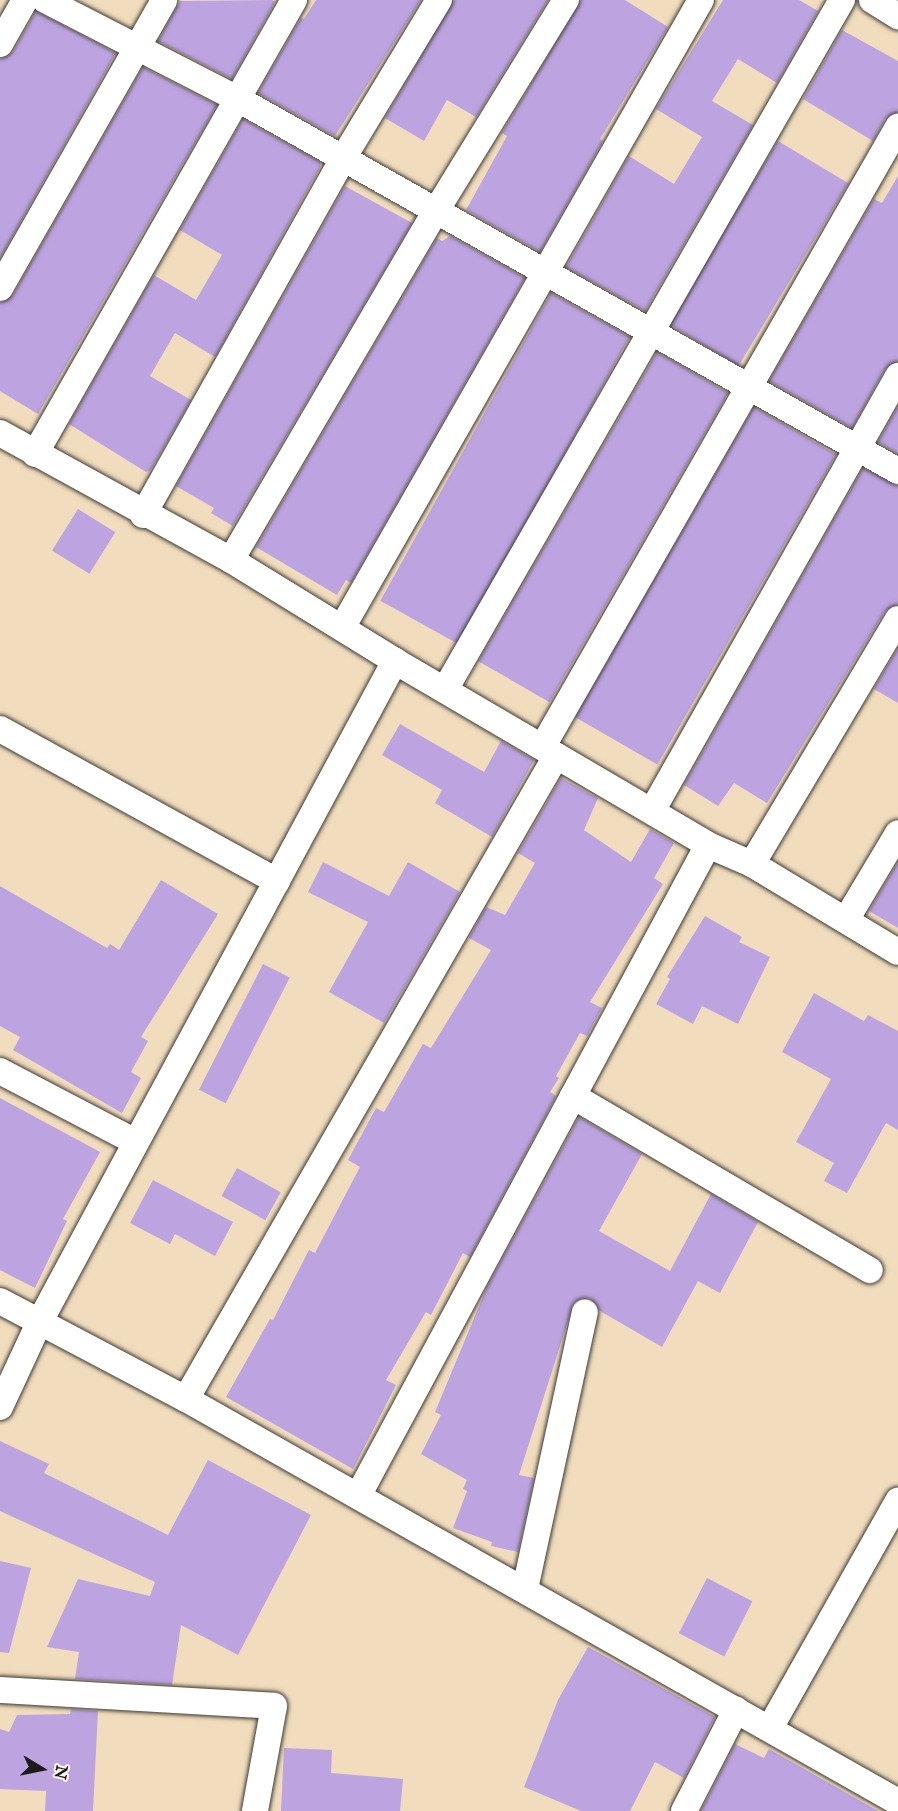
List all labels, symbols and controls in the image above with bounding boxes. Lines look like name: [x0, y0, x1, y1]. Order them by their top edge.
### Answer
north arrow: [12, 1739, 72, 1799]
text: N: [49, 1764, 71, 1781]

